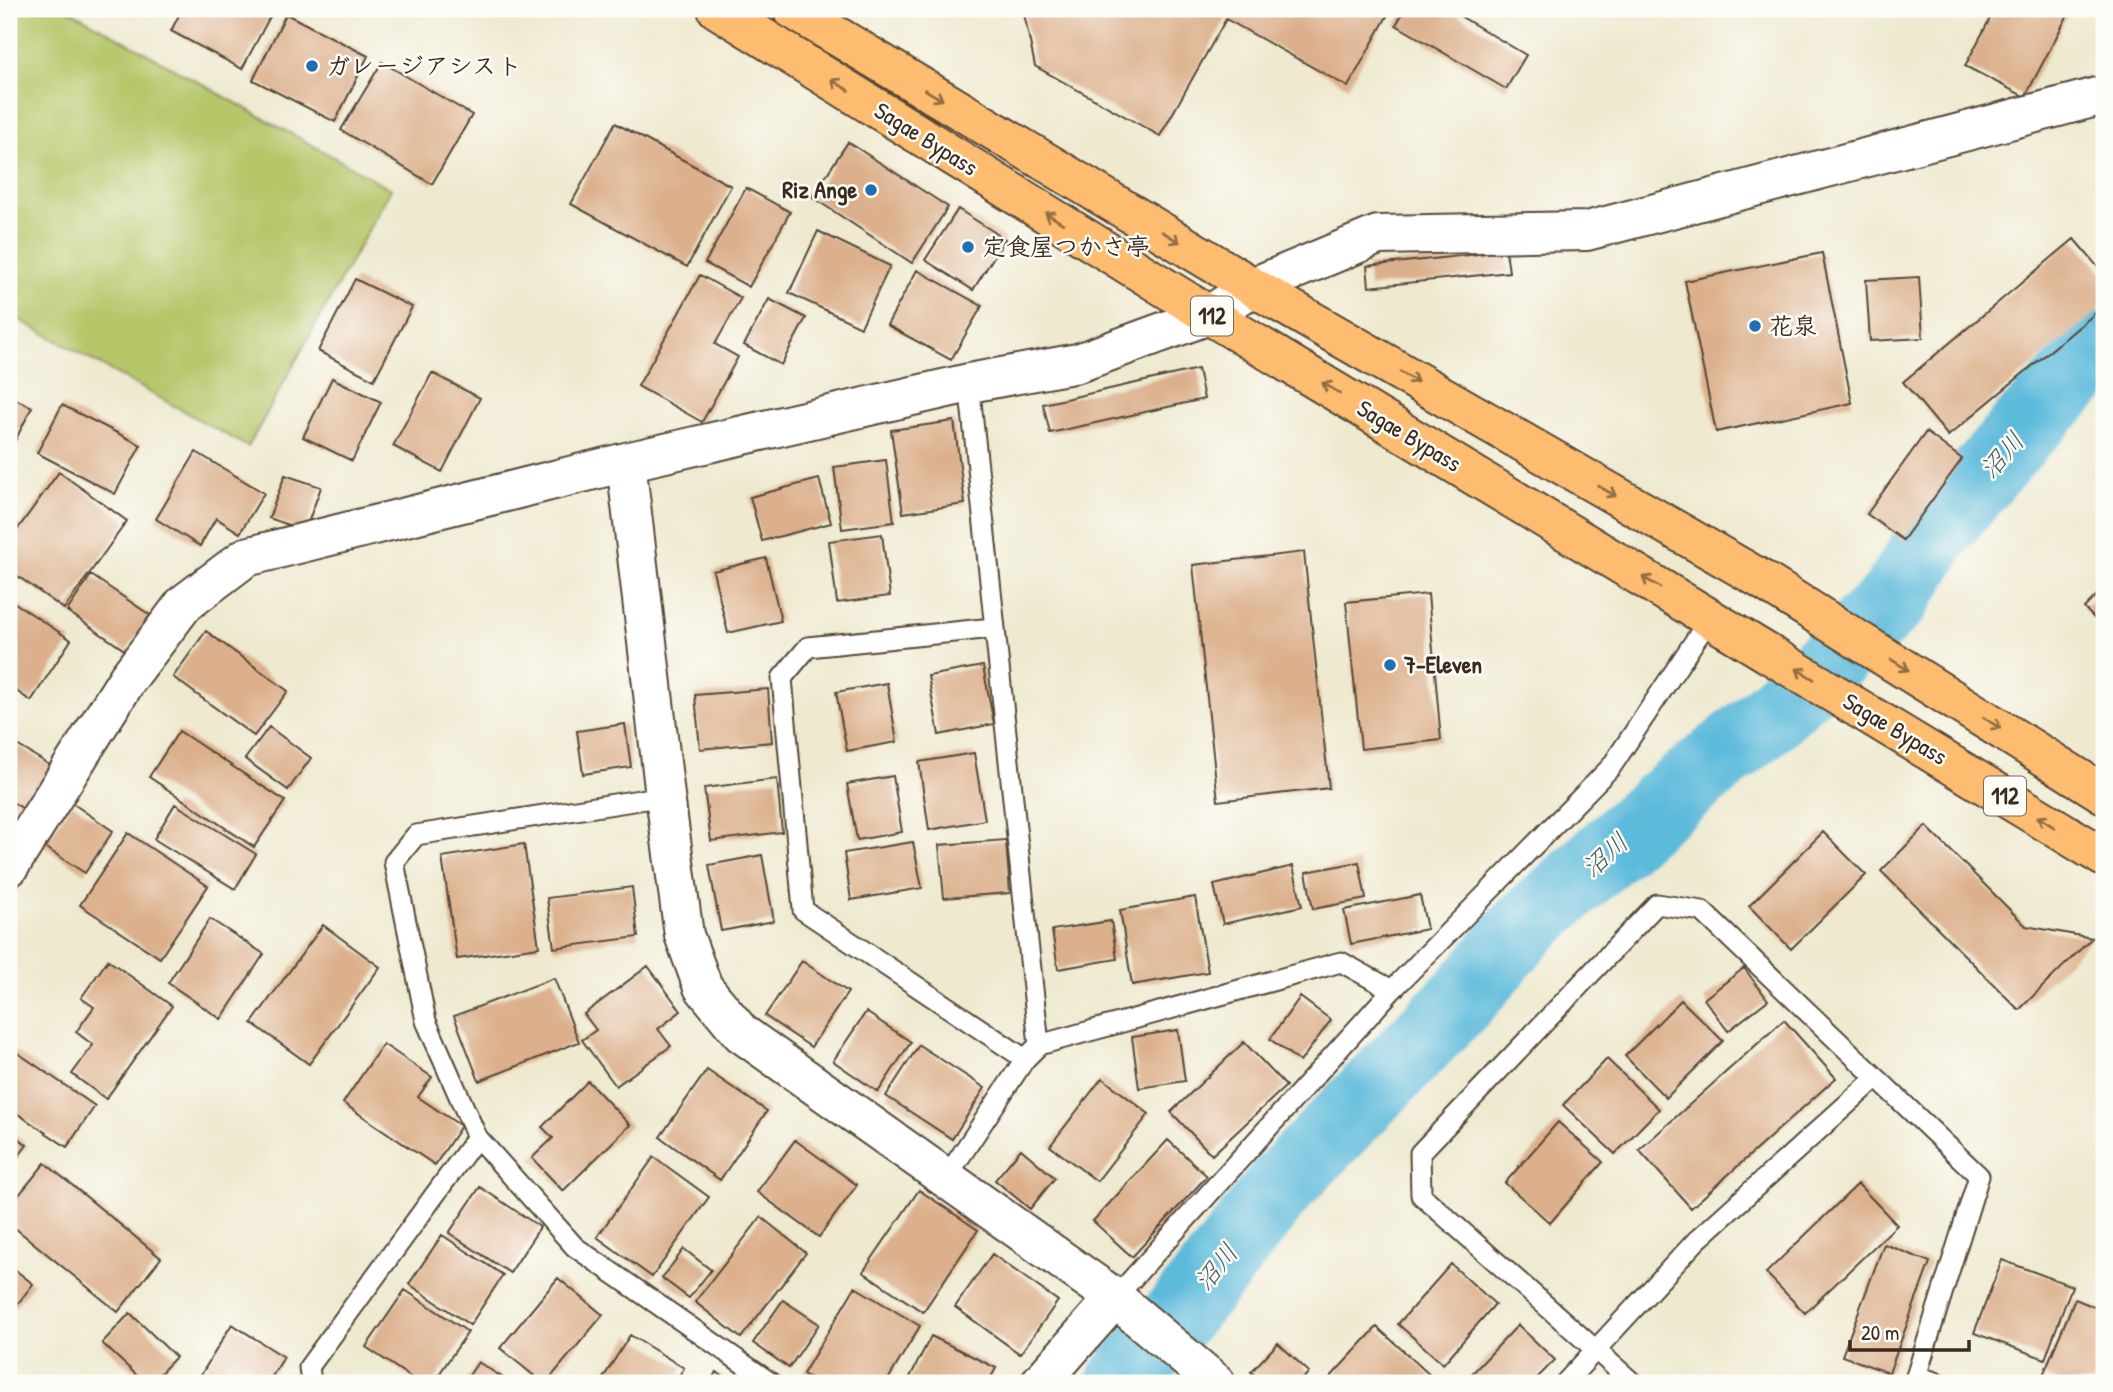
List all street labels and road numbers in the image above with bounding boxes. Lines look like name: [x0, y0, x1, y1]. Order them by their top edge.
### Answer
street label: Sagae Bypass: [869, 94, 984, 182]
road number: 112: [1191, 296, 1233, 336]
street label: Sagae Bypass: [1352, 392, 1468, 479]
street label: Sagae Bypass: [1838, 685, 1954, 772]
road number: 112: [1984, 776, 2026, 816]

